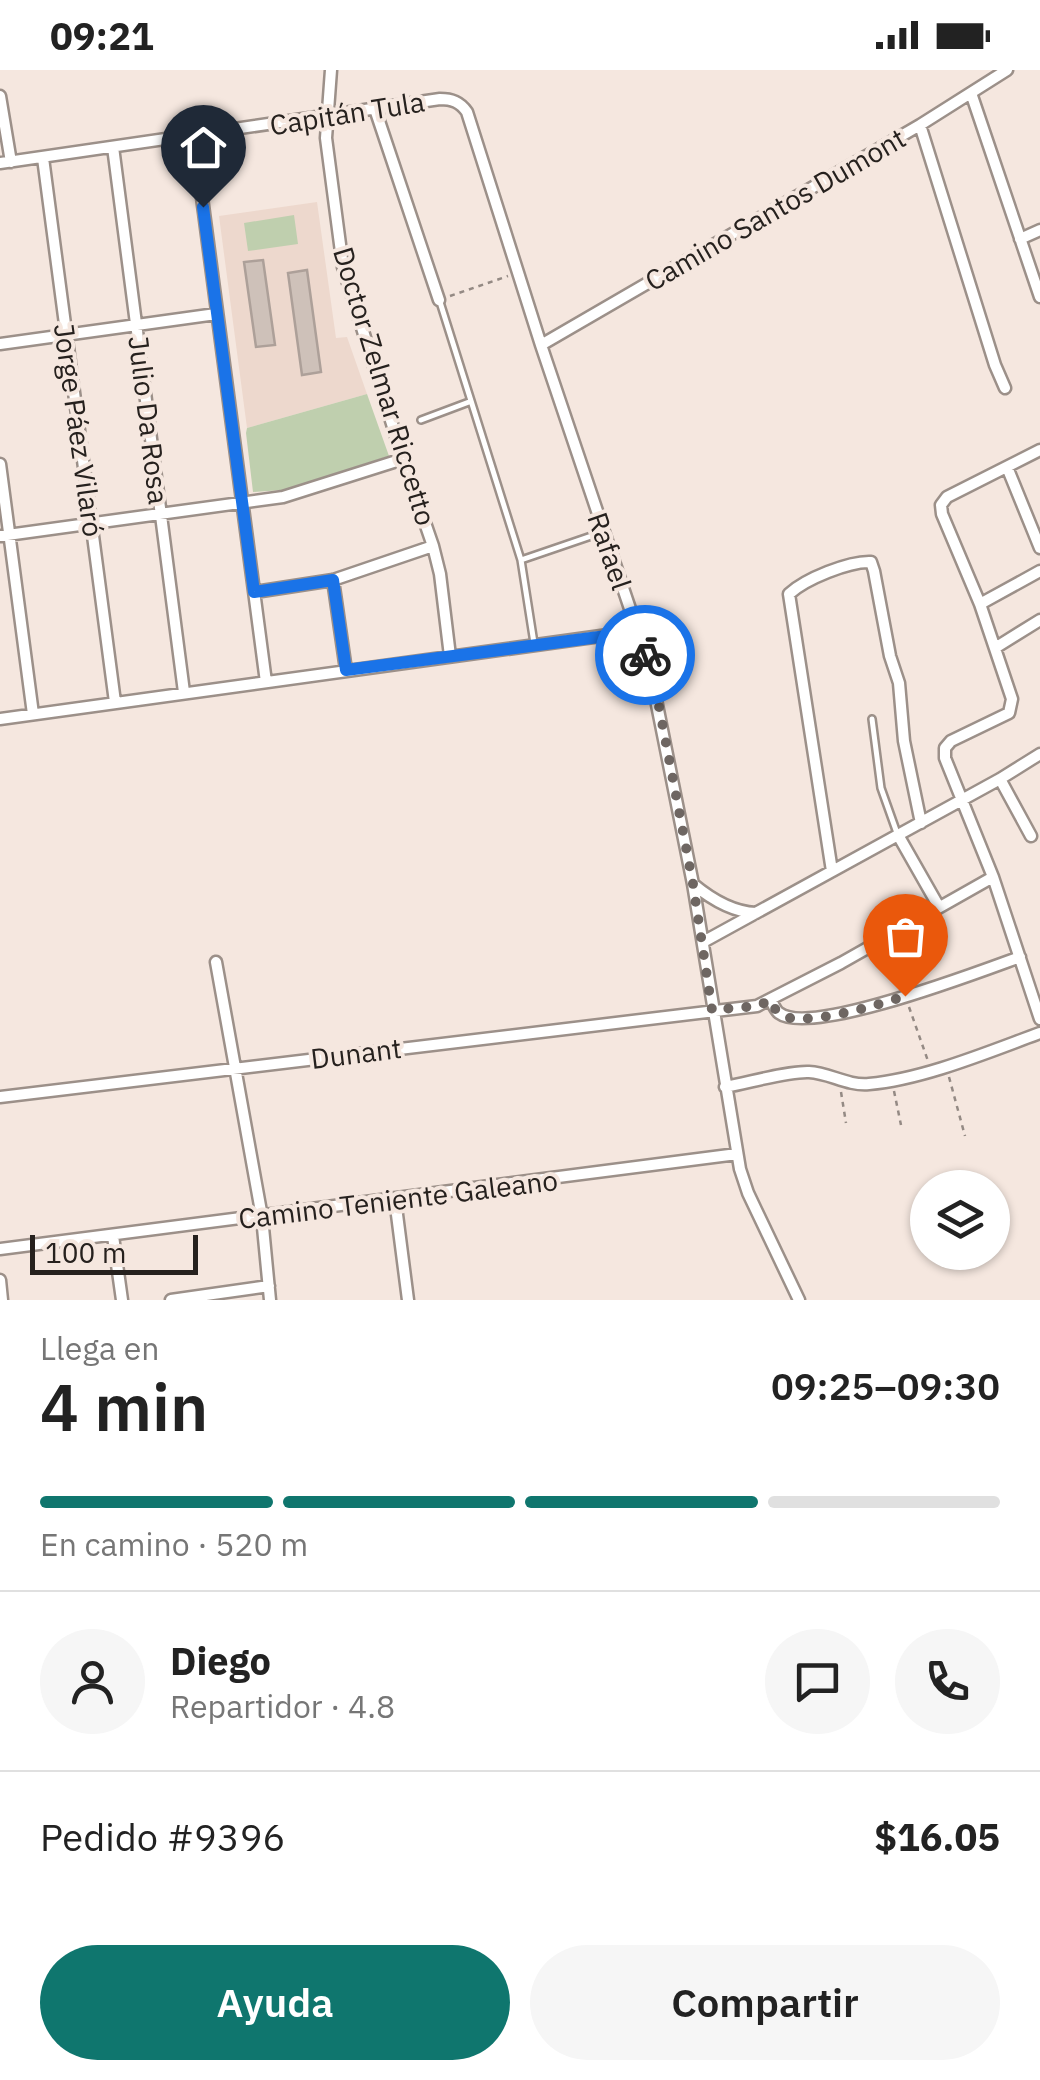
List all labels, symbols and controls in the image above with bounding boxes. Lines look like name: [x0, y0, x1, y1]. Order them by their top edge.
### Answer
text: 09:21: [50, 11, 154, 60]
street label: Capitán Tula: [267, 83, 427, 143]
pin: [161, 105, 246, 208]
street label: Camino Santos Dumont: [638, 119, 912, 299]
icon: home: [176, 120, 231, 175]
street label: Doctor Zelmar Riccetto: [325, 242, 445, 530]
street label: Jorge Páez Vilaró: [46, 321, 112, 539]
street label: Julio Da Rosa: [120, 334, 178, 506]
street label: Rafael: [580, 507, 640, 595]
courier: [595, 605, 695, 705]
icon: bike: [618, 628, 673, 683]
pin: [863, 894, 948, 997]
icon: bag: [878, 909, 933, 964]
street label: Dunant: [308, 1029, 404, 1077]
street label: Camino Teniente Galeano: [236, 1161, 560, 1237]
map controls: [910, 1170, 1010, 1270]
button: layers: [910, 1170, 1010, 1270]
scale bar: [30, 1230, 198, 1274]
text: 100 m: [45, 1234, 126, 1271]
text: Llega en: [40, 1327, 160, 1369]
text: 09:25–09:30: [771, 1361, 1000, 1410]
text: 4 min: [40, 1364, 208, 1449]
text: En camino · 520 m: [40, 1523, 308, 1565]
button: person: [40, 1629, 145, 1734]
button: chat: [765, 1629, 870, 1734]
button: phone: [895, 1629, 1000, 1734]
text: Diego: [170, 1636, 271, 1685]
text: Repartidor · 4.8: [170, 1685, 395, 1727]
text: Pedido #9396: [40, 1812, 285, 1861]
text: $16.05: [874, 1812, 1000, 1861]
button: Ayuda: [40, 1945, 510, 2060]
button: Compartir: [530, 1945, 1000, 2060]

